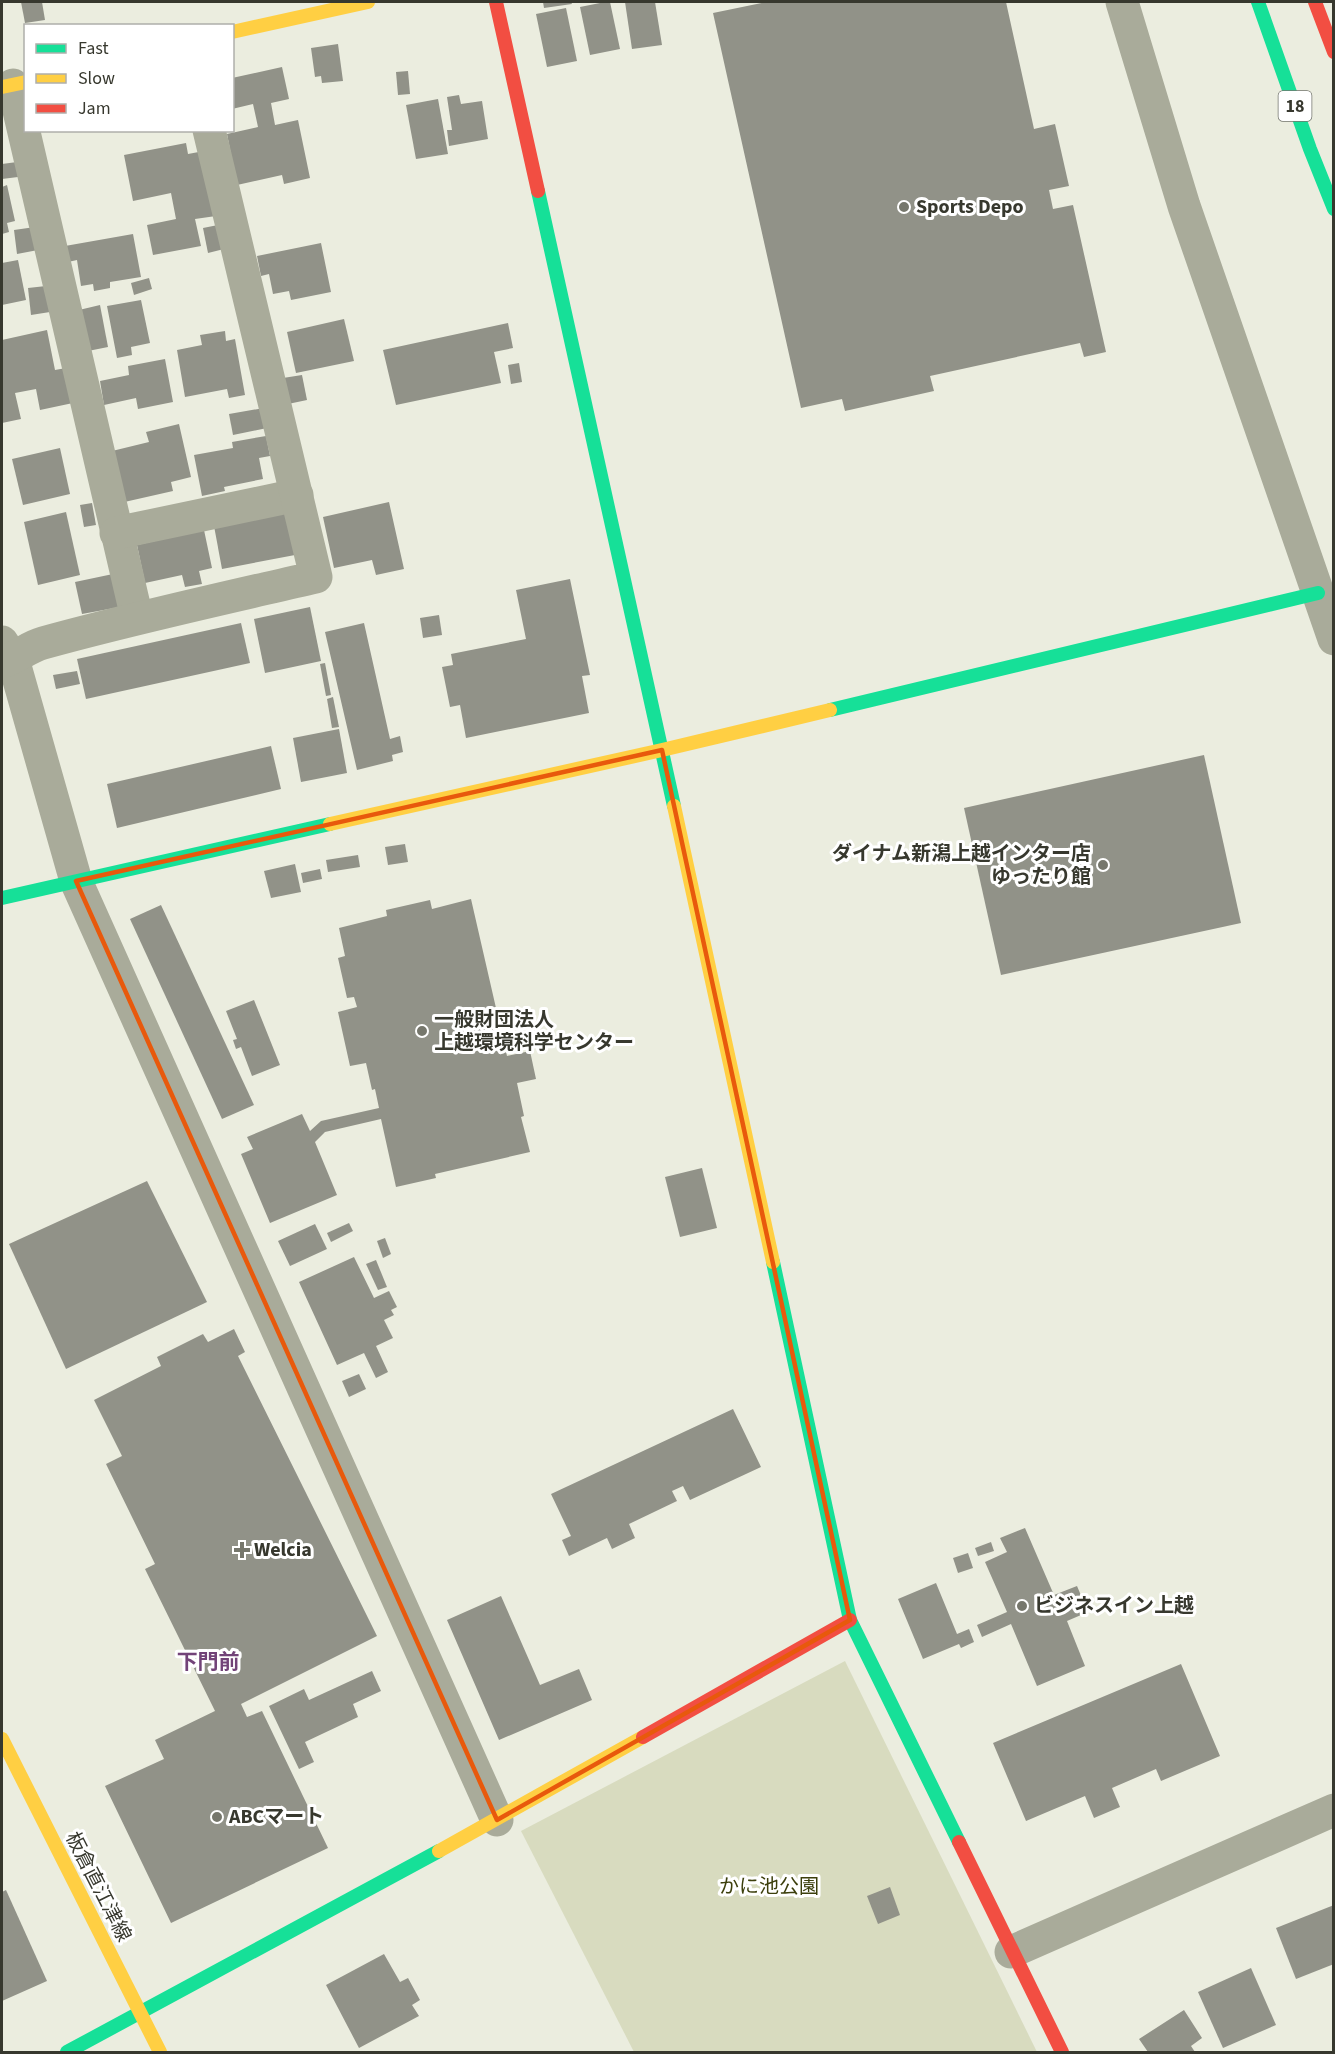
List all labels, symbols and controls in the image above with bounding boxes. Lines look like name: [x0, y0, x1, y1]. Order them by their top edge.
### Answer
legend: [24, 24, 234, 132]
text: Fast: [78, 36, 109, 61]
text: Slow: [78, 66, 115, 91]
road number: 18: [1278, 91, 1312, 121]
text: Jam: [78, 96, 111, 121]
place label: Sports Depo: [916, 193, 1024, 221]
marker: Sports Depo: [897, 200, 911, 214]
place label: ダイナム新潟上越インター店 ゆったり館: [832, 840, 1091, 891]
marker: ダイナム新潟上越インター店 ゆったり館: [1096, 858, 1110, 872]
place label: 一般財団法人 上越環境科学センター: [434, 1006, 634, 1057]
marker: 一般財団法人 上越環境科学センター: [415, 1024, 429, 1038]
place label: Welcia: [254, 1536, 312, 1564]
marker: Welcia: [235, 1543, 249, 1557]
place label: ビジネスイン上越: [1034, 1592, 1194, 1620]
marker: ビジネスイン上越: [1015, 1599, 1029, 1613]
district label: 下門前: [177, 1647, 240, 1677]
place label: ABCマート: [228, 1803, 324, 1831]
marker: ABCマート: [210, 1810, 224, 1824]
street label: 板倉直江津線: [58, 1827, 138, 1947]
park label: かに池公園: [719, 1873, 819, 1901]

